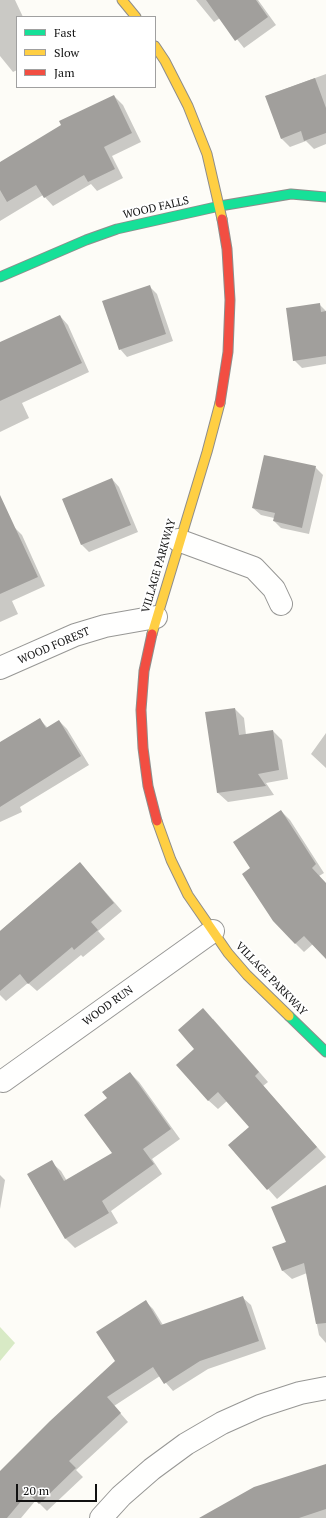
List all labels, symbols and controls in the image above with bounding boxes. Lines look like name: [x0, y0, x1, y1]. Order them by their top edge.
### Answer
legend: [16, 16, 156, 88]
text: Fast: [54, 25, 76, 40]
text: Slow: [54, 45, 79, 60]
text: Jam: [54, 65, 75, 80]
street label: WOOD FALLS: [122, 194, 190, 222]
street label: VILLAGE PARKWAY: [139, 517, 179, 615]
street label: WOOD FOREST: [16, 625, 92, 667]
street label: VILLAGE PARKWAY: [232, 939, 310, 1019]
street label: WOOD RUN: [80, 983, 136, 1029]
scale bar: [18, 1476, 99, 1502]
text: 20 m: [23, 1483, 49, 1498]

